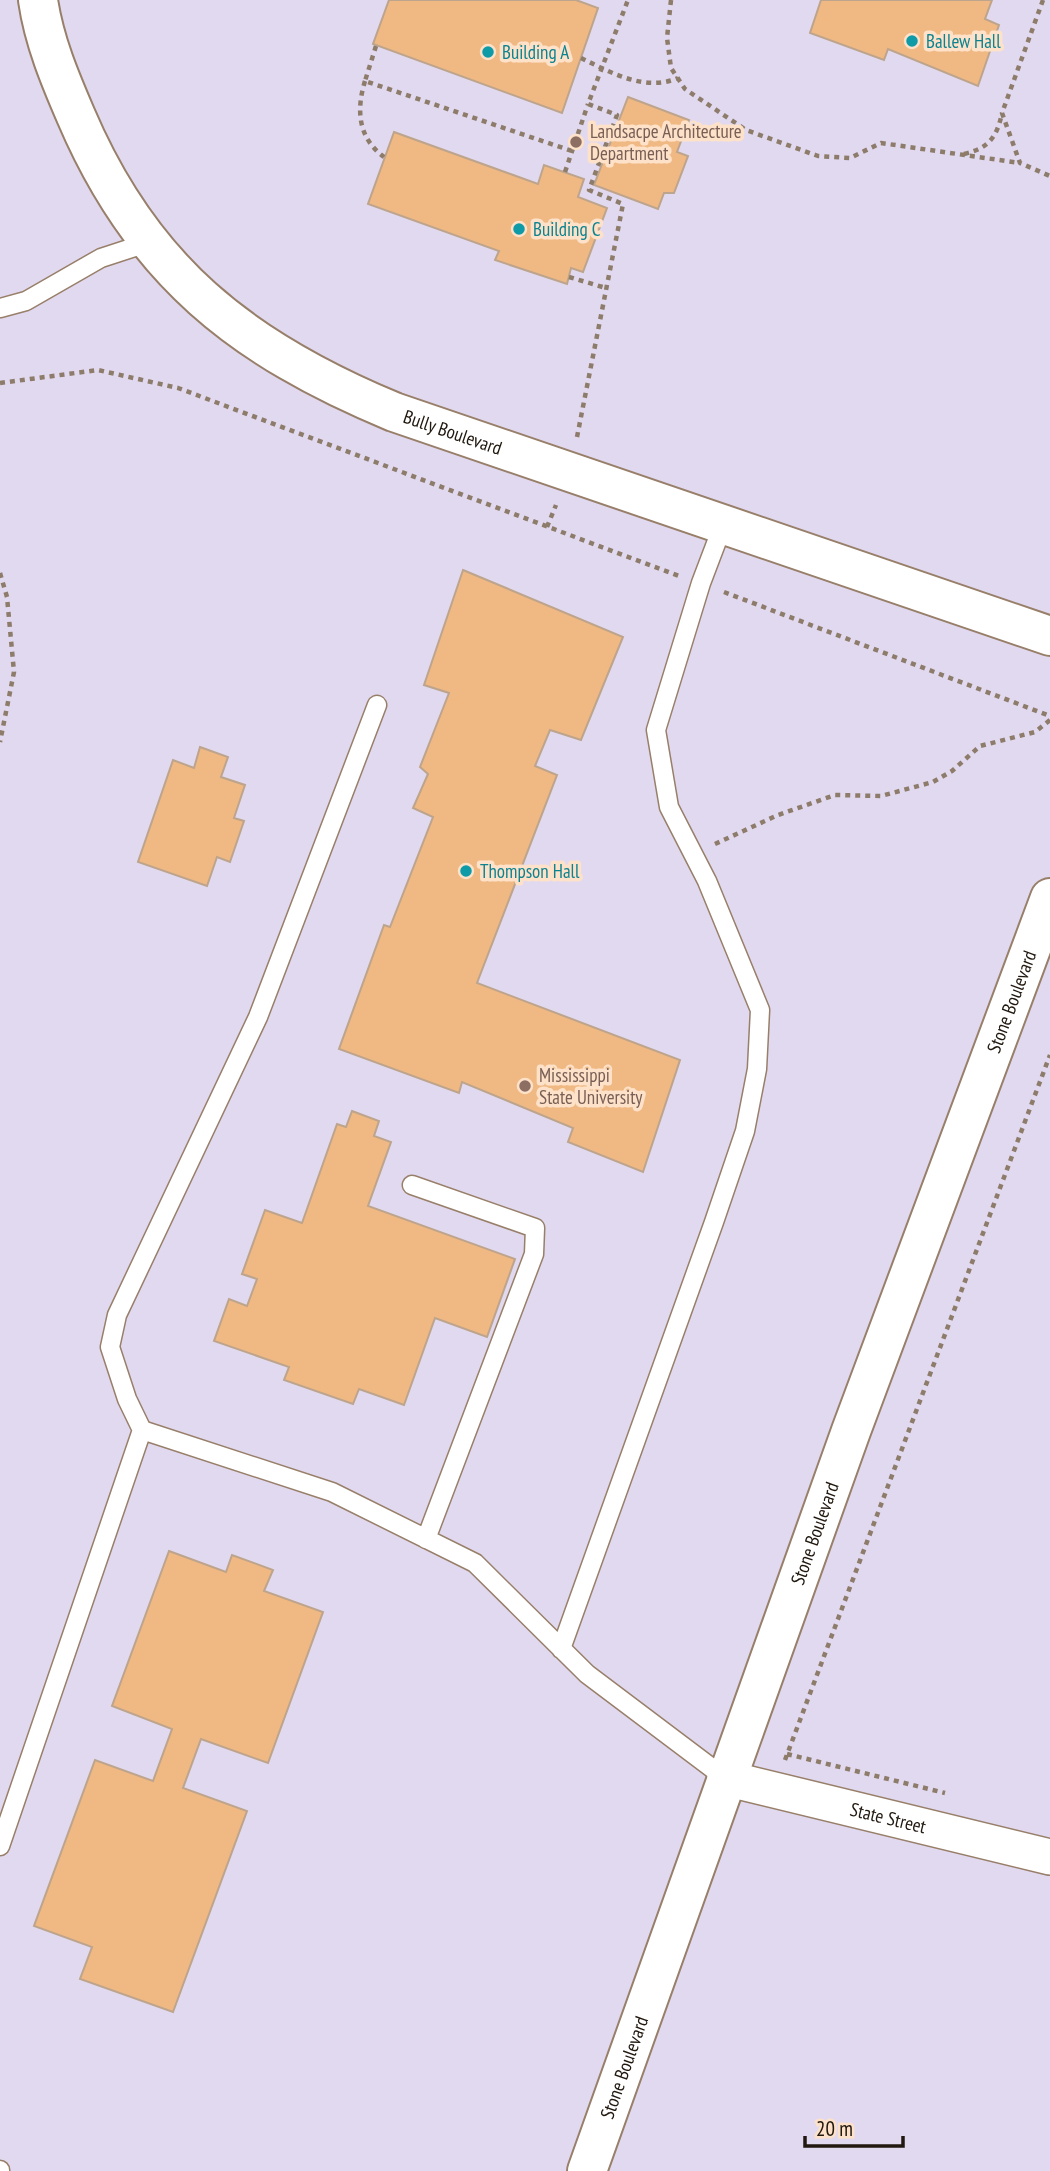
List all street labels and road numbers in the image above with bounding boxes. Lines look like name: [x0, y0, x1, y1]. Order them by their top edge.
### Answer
street label: Bully Boulevard: [400, 404, 505, 460]
street label: Stone Boulevard: [981, 947, 1041, 1056]
street label: Stone Boulevard: [785, 1479, 844, 1588]
street label: State Street: [848, 1797, 929, 1839]
street label: Stone Boulevard: [595, 2013, 653, 2122]

